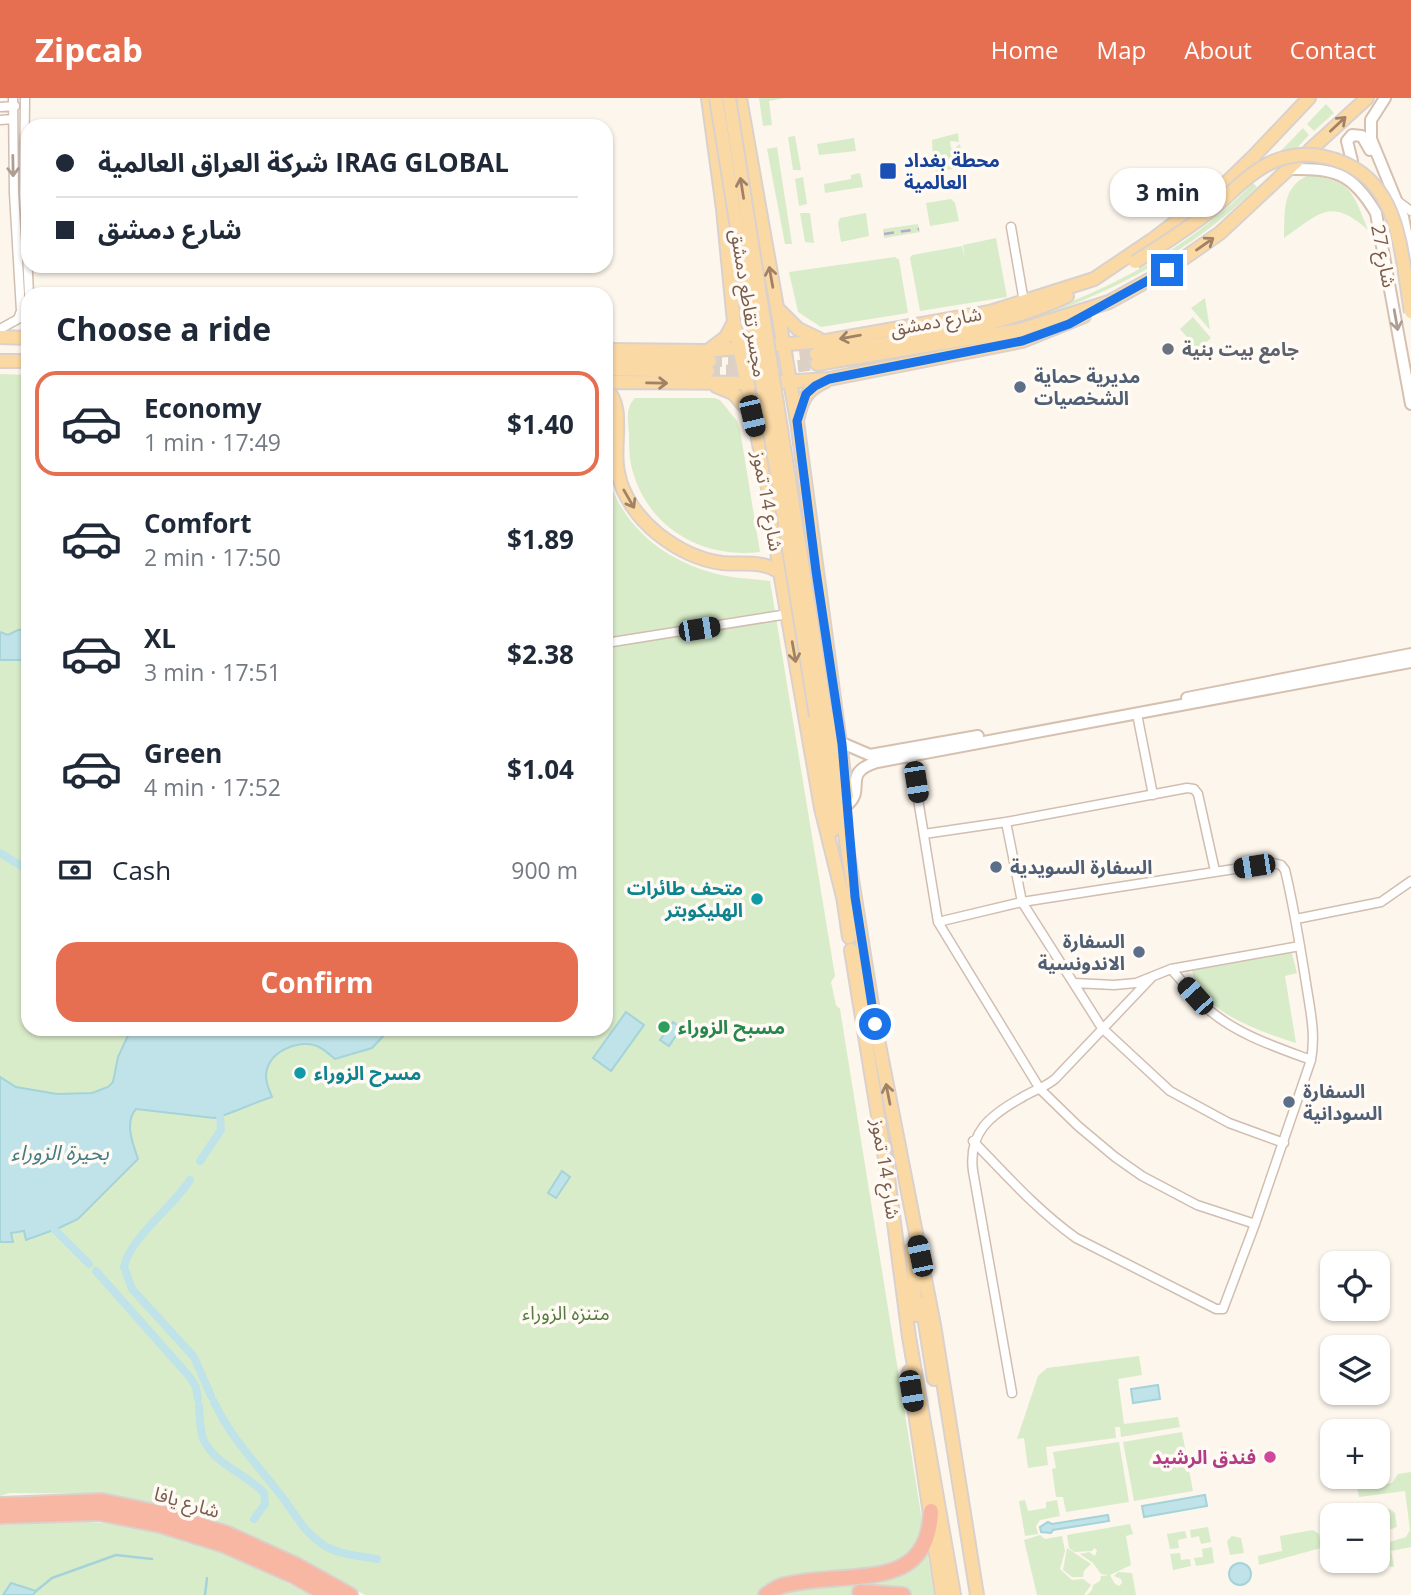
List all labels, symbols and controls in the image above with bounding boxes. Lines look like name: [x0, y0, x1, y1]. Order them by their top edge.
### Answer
text: Zipcab: [35, 27, 143, 72]
text: Home: [991, 33, 1059, 66]
text: Map: [1097, 33, 1146, 66]
text: About: [1184, 33, 1252, 66]
text: Contact: [1290, 33, 1376, 66]
one-way arrow: [1329, 115, 1346, 132]
text: شركة العراق العالمية IRAG GLOBAL: [98, 144, 509, 180]
place label: محطة بغداد العالمية: [904, 147, 1000, 195]
one-way arrow: [7, 154, 20, 177]
marker: محطة بغداد العالمية: [878, 161, 898, 181]
callout: 3 min: [1109, 169, 1225, 218]
text: 3 min: [1136, 176, 1200, 208]
one-way arrow: [735, 177, 748, 200]
text: شارع دمشق: [98, 211, 242, 247]
street label: شارع 27: [1364, 222, 1403, 290]
street label: مجسر تقاطع دمشق: [722, 227, 774, 379]
one-way arrow: [1195, 237, 1214, 251]
route end: [1151, 254, 1183, 286]
one-way arrow: [764, 266, 777, 289]
street label: شارع دمشق: [888, 300, 984, 343]
text: Choose a ride: [56, 307, 271, 350]
one-way arrow: [1389, 308, 1403, 331]
one-way arrow: [839, 331, 862, 344]
place label: جامع بيت بنية: [1182, 336, 1299, 364]
marker: جامع بيت بنية: [1160, 341, 1176, 357]
place label: مديرية حماية الشخصيات: [1034, 363, 1140, 411]
one-way arrow: [645, 376, 668, 390]
marker: مديرية حماية الشخصيات: [1012, 379, 1028, 395]
text: Economy: [144, 390, 262, 426]
icon: car: [60, 392, 123, 455]
car: [738, 393, 767, 439]
text: $1.40: [507, 406, 574, 442]
text: 1 min · 17:49: [144, 426, 281, 458]
street label: شارع 14 تموز: [745, 448, 790, 553]
one-way arrow: [622, 489, 636, 509]
text: Comfort: [144, 505, 251, 541]
icon: car: [60, 507, 123, 570]
text: $1.89: [507, 521, 574, 557]
text: 2 min · 17:50: [144, 541, 281, 573]
car: [677, 615, 722, 643]
text: XL: [144, 620, 176, 656]
icon: car: [60, 622, 123, 685]
text: $2.38: [507, 636, 574, 672]
one-way arrow: [788, 640, 801, 663]
text: 3 min · 17:51: [144, 656, 281, 688]
text: Green: [144, 735, 222, 771]
icon: car: [60, 737, 123, 800]
text: $1.04: [507, 751, 574, 787]
car: [903, 760, 930, 804]
text: 4 min · 17:52: [144, 771, 281, 803]
icon: cash: [56, 851, 94, 889]
text: Cash: [112, 852, 171, 888]
car: [1232, 852, 1277, 880]
text: 900 m: [511, 854, 578, 886]
place label: السفارة السويدية: [1010, 854, 1152, 880]
marker: السفارة السويدية: [988, 859, 1004, 875]
place label: متحف طائرات الهليكوبتر: [627, 875, 743, 923]
marker: متحف طائرات الهليكوبتر: [749, 891, 765, 907]
place label: السفارة الاندونسية: [1038, 928, 1125, 976]
button: Confirm: [56, 942, 578, 1022]
marker: السفارة الاندونسية: [1131, 944, 1147, 960]
car: [1174, 973, 1217, 1019]
route start: [859, 1008, 891, 1040]
place label: مسبح الزوراء: [678, 1014, 785, 1042]
marker: مسبح الزوراء: [656, 1019, 672, 1035]
place label: مسرح الزوراء: [314, 1060, 421, 1087]
marker: مسرح الزوراء: [292, 1065, 308, 1081]
place label: السفارة السودانية: [1303, 1078, 1383, 1126]
one-way arrow: [881, 1083, 894, 1106]
marker: السفارة السودانية: [1281, 1094, 1297, 1110]
street label: شارع 14 تموز: [864, 1116, 907, 1221]
water label: بحيرة الزوراء: [11, 1138, 109, 1166]
car: [906, 1233, 935, 1279]
map controls: [1320, 1251, 1390, 1573]
button: locate: [1320, 1251, 1390, 1321]
park label: متنزه الزوراء: [522, 1300, 610, 1326]
button: layers: [1320, 1335, 1390, 1405]
car: [898, 1369, 925, 1413]
button: +: [1320, 1419, 1390, 1489]
place label: فندق الرشيد: [1152, 1444, 1256, 1470]
marker: فندق الرشيد: [1262, 1449, 1278, 1465]
street label: شارع يافا: [151, 1480, 223, 1525]
button: −: [1320, 1503, 1390, 1573]

